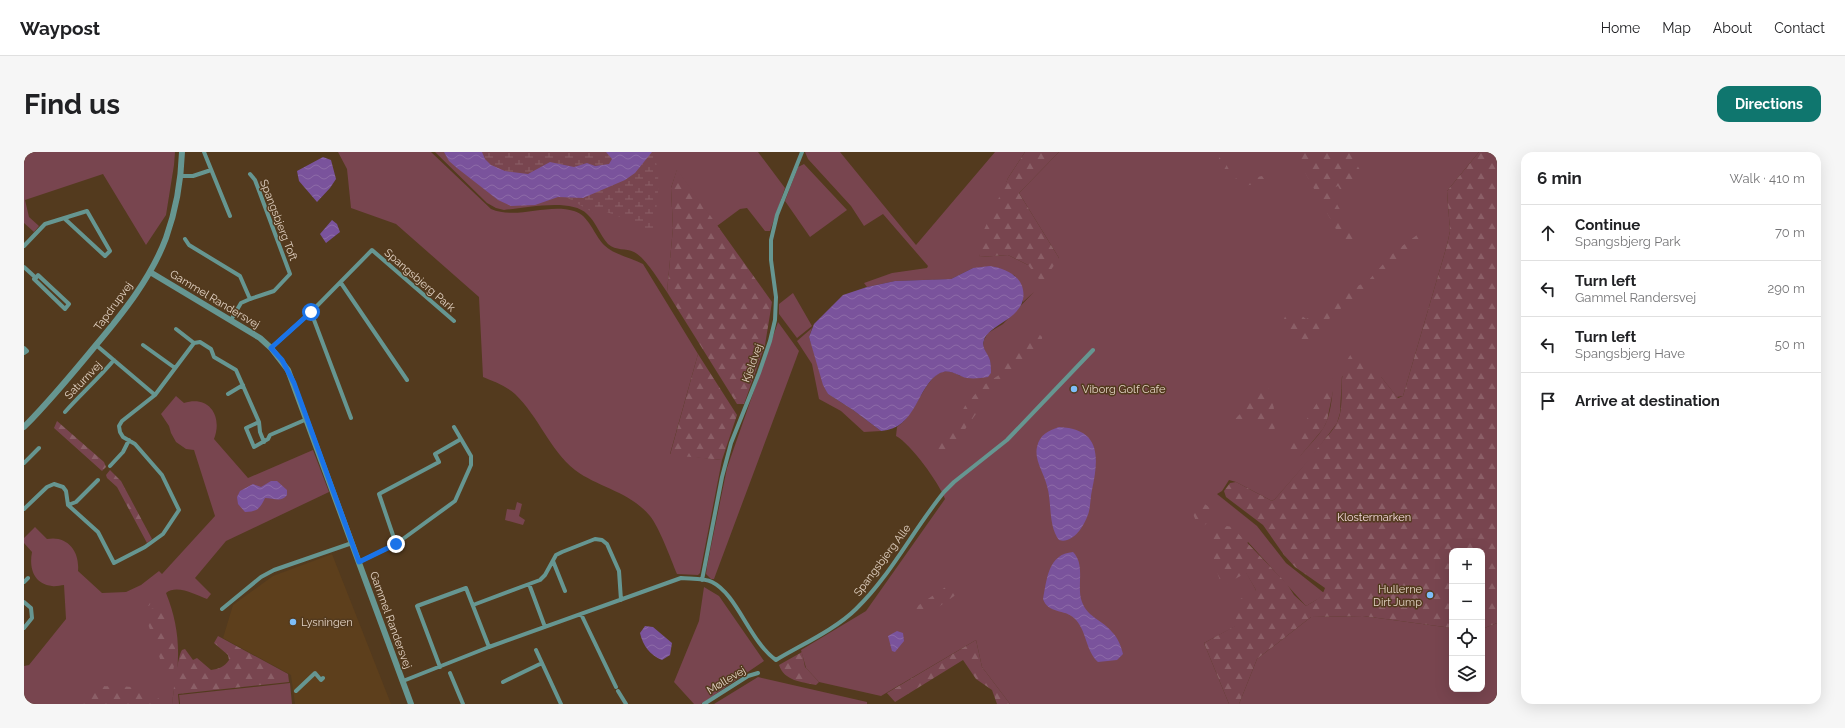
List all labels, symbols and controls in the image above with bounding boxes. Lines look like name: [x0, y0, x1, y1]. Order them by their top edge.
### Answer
text: Waypost: [20, 17, 100, 39]
text: Home: [1601, 20, 1640, 36]
text: Map: [1662, 20, 1691, 36]
text: About: [1713, 20, 1752, 36]
text: Contact: [1774, 20, 1825, 36]
button: Directions: [1717, 86, 1821, 122]
text: Find us: [24, 88, 120, 121]
text: 6 min: [1537, 168, 1582, 188]
text: Walk · 410 m: [1730, 171, 1805, 186]
street label: Spangsbjerg Toft: [257, 178, 300, 263]
text: Continue: [1575, 216, 1640, 234]
icon: ahead: [1537, 222, 1559, 244]
text: 70 m: [1775, 225, 1805, 240]
text: Spangsbjerg Park: [1575, 234, 1681, 249]
street label: Spangsbjerg Park: [382, 246, 458, 315]
street label: Gammel Randersvej: [167, 267, 262, 331]
text: Turn left: [1575, 272, 1636, 290]
icon: left: [1537, 278, 1559, 300]
street label: Tapdrupvej: [91, 280, 135, 333]
text: 290 m: [1767, 281, 1805, 296]
text: Gammel Randersvej: [1575, 290, 1696, 305]
route start: [302, 303, 320, 321]
text: Turn left: [1575, 328, 1636, 346]
icon: left: [1537, 334, 1559, 356]
text: 50 m: [1775, 337, 1805, 352]
street label: Kjeldvej: [739, 342, 765, 384]
text: Spangsbjerg Have: [1575, 346, 1685, 361]
street label: Saturnvej: [62, 359, 105, 402]
place label: Viborg Golf Cafe: [1082, 383, 1166, 396]
marker: Viborg Golf Cafe: [1069, 384, 1079, 394]
icon: arrive: [1537, 390, 1559, 412]
text: Arrive at destination: [1575, 392, 1720, 410]
park label: Klostermarken: [1337, 511, 1411, 524]
street label: Spangsbjerg Alle: [851, 521, 914, 599]
route end: [387, 535, 405, 553]
map controls: [1449, 548, 1485, 692]
button: +: [1449, 548, 1485, 584]
street label: Gammel Randersvej: [367, 570, 414, 671]
place label: Hullerne Dirt Jump: [1373, 583, 1423, 609]
button: −: [1449, 584, 1485, 620]
marker: Hullerne Dirt Jump: [1425, 590, 1435, 600]
place label: Lysningen: [301, 616, 353, 629]
marker: Lysningen: [288, 617, 298, 627]
button: locate: [1449, 620, 1485, 656]
button: layers: [1449, 656, 1485, 692]
street label: Møllevej: [704, 664, 748, 697]

